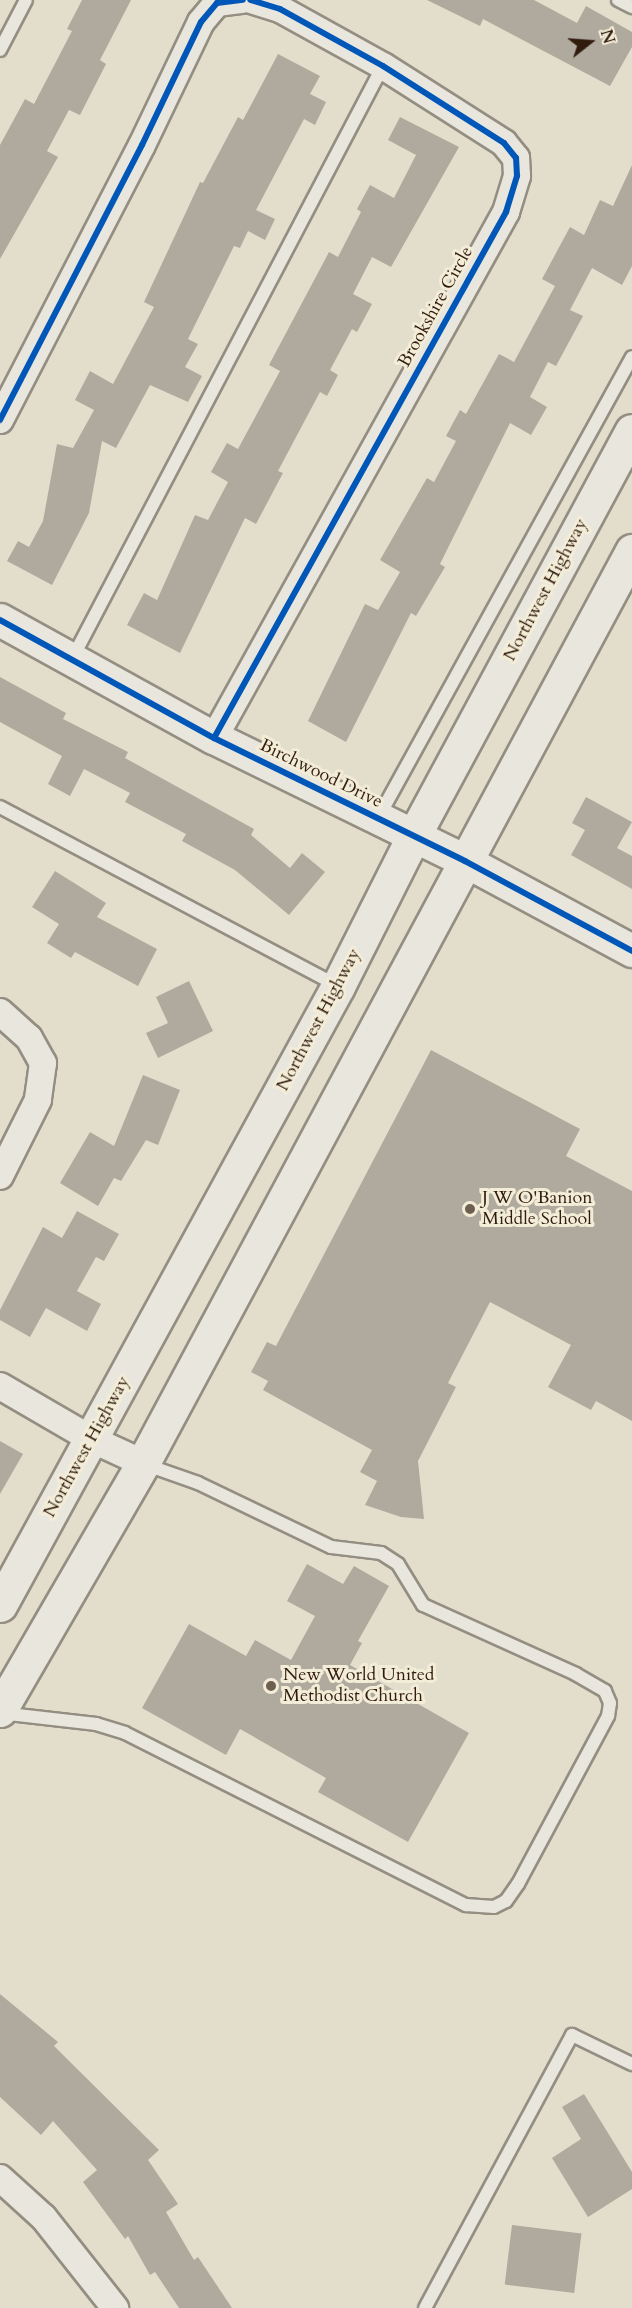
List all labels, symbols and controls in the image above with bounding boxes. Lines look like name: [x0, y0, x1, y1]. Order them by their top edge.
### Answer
north arrow: [560, 12, 620, 72]
text: N: [595, 27, 620, 47]
street label: Brookshire Circle: [394, 243, 478, 371]
street label: Northwest Highway: [499, 515, 593, 665]
street label: Birchwood Drive: [256, 735, 386, 813]
street label: Northwest Highway: [272, 945, 366, 1095]
place label: J W O'Banion Middle School: [482, 1188, 593, 1230]
marker: J W O'Banion Middle School: [463, 1202, 477, 1216]
street label: Northwest Highway: [39, 1373, 135, 1521]
place label: New World United Methodist Church: [283, 1665, 434, 1708]
marker: New World United Methodist Church: [264, 1679, 278, 1693]

